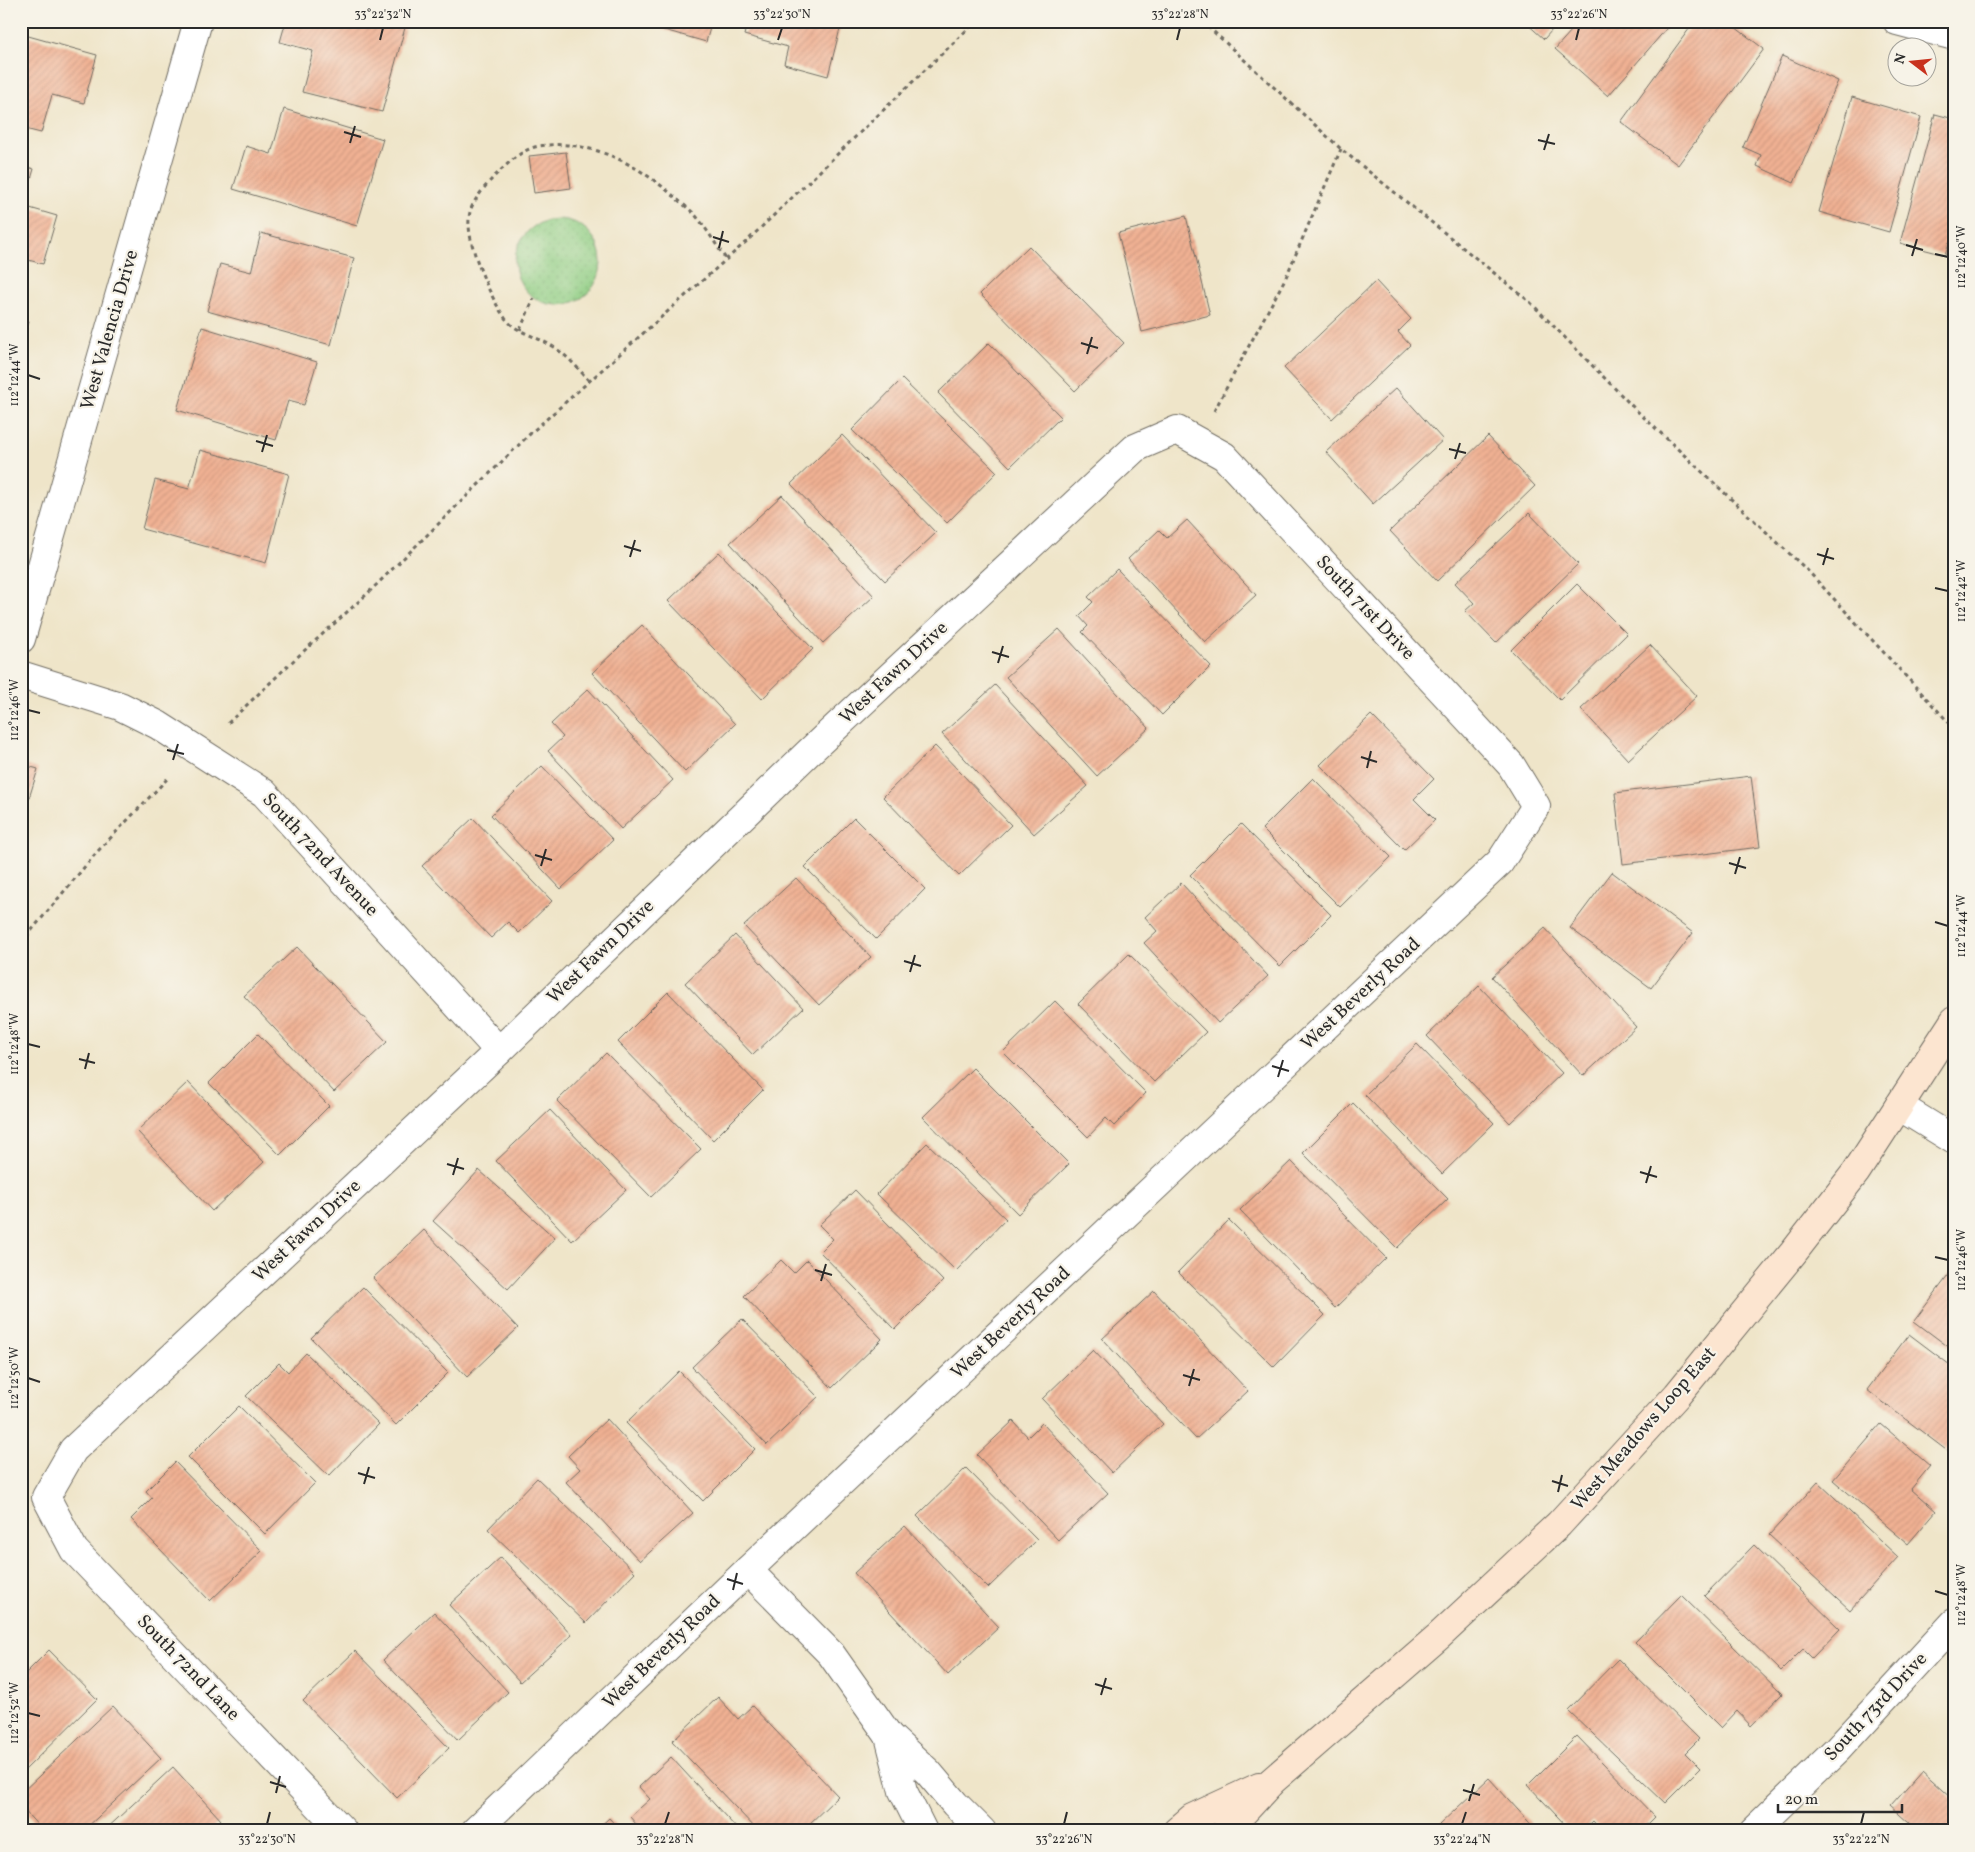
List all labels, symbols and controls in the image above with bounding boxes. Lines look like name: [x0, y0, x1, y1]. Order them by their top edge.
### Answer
text: 33°22'32"N: [354, 7, 412, 23]
text: 33°22'30"N: [753, 7, 811, 23]
text: 33°22'28"N: [1151, 7, 1209, 23]
text: 33°22'26"N: [1550, 7, 1608, 23]
north arrow: [1888, 38, 1938, 88]
text: N: [1890, 51, 1911, 66]
text: 112°12'40"W: [1954, 226, 1970, 288]
street label: West Valencia Drive: [75, 247, 145, 413]
text: 112°12'44"W: [7, 343, 23, 407]
street label: South 71st Drive: [1310, 550, 1420, 666]
text: 112°12'42"W: [1954, 560, 1970, 622]
street label: West Fawn Drive: [834, 616, 954, 730]
text: 112°12'46"W: [7, 679, 23, 741]
street label: South 72nd Avenue: [256, 788, 384, 922]
street label: West Fawn Drive: [542, 894, 660, 1010]
text: 112°12'44"W: [1954, 894, 1970, 958]
street label: West Beverly Road: [1296, 932, 1426, 1056]
text: 112°12'48"W: [7, 1013, 23, 1075]
street label: West Fawn Drive: [247, 1174, 367, 1288]
text: 112°12'46"W: [1954, 1229, 1970, 1291]
street label: West Beverly Road: [946, 1261, 1076, 1385]
street label: West Meadows Loop East: [1565, 1341, 1723, 1517]
text: 112°12'50"W: [7, 1347, 23, 1409]
text: 112°12'48"W: [1954, 1564, 1970, 1626]
street label: West Beverly Road: [597, 1589, 727, 1715]
street label: South 72nd Lane: [131, 1609, 245, 1727]
street label: South 73rd Drive: [1819, 1647, 1933, 1767]
text: 112°12'52"W: [7, 1682, 23, 1744]
scale bar: [1778, 1782, 1901, 1814]
text: 20 m: [1785, 1790, 1818, 1811]
text: 33°22'30"N: [238, 1832, 296, 1848]
text: 33°22'28"N: [636, 1832, 694, 1848]
text: 33°22'26"N: [1035, 1832, 1093, 1848]
text: 33°22'24"N: [1433, 1832, 1491, 1848]
text: 33°22'22"N: [1832, 1832, 1890, 1848]

